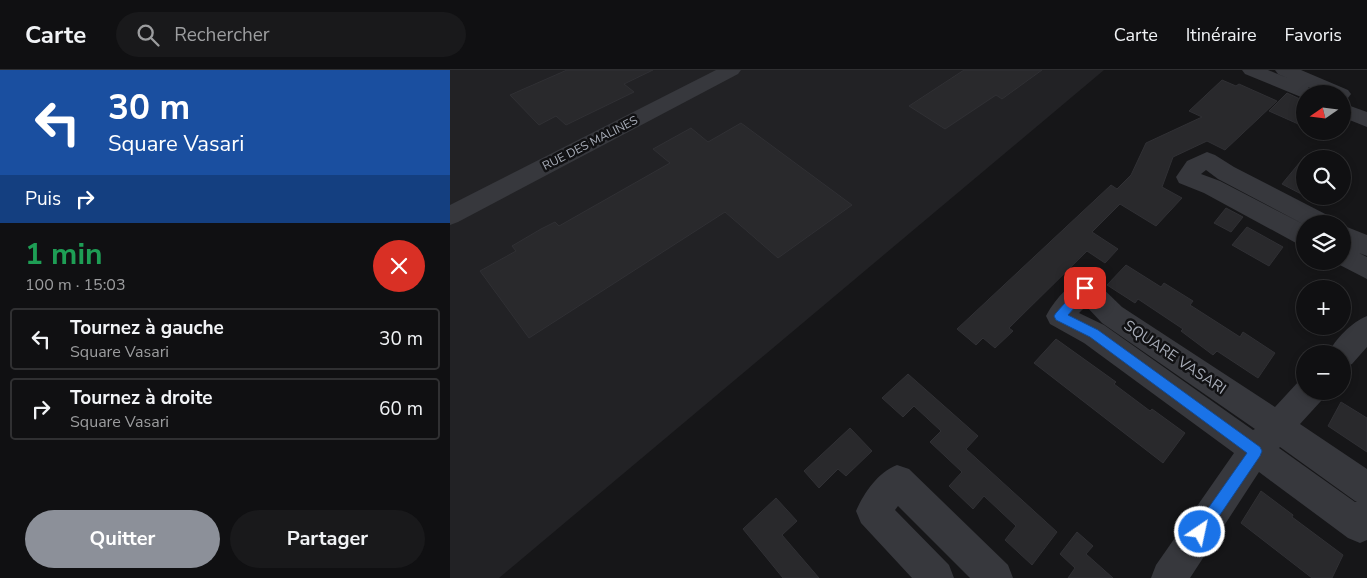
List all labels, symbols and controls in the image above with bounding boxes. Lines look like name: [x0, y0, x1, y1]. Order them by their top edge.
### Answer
search box: [116, 12, 466, 57]
text: Carte: [25, 19, 86, 51]
icon: search: [134, 21, 162, 49]
text: Rechercher: [174, 22, 270, 48]
text: Carte: [1114, 23, 1158, 47]
text: Itinéraire: [1186, 23, 1257, 47]
text: Favoris: [1285, 23, 1342, 47]
text: 30 m: [108, 84, 190, 131]
north arrow: [1296, 85, 1351, 140]
map controls: [1296, 85, 1351, 400]
icon: left: [25, 90, 90, 155]
street label: RUE DES MALINES: [540, 112, 640, 174]
text: Square Vasari: [108, 129, 244, 159]
button: search: [1296, 150, 1351, 205]
icon: right: [71, 185, 99, 213]
text: Puis: [25, 186, 61, 212]
button: layers: [1296, 215, 1351, 270]
text: 1 min: [25, 234, 103, 275]
button: close: [373, 240, 425, 292]
pin: [1064, 267, 1106, 309]
text: 100 m · 15:03: [25, 274, 126, 296]
icon: arrive: [1071, 274, 1099, 302]
button: +: [1296, 280, 1351, 335]
text: Tournez à gauche: [70, 315, 224, 341]
street label: SQUARE VASARI: [1120, 315, 1230, 399]
icon: left: [27, 325, 55, 353]
text: 30 m: [379, 326, 423, 352]
text: Square Vasari: [70, 341, 169, 363]
button: −: [1296, 345, 1351, 400]
text: Tournez à droite: [70, 385, 213, 411]
icon: right: [27, 395, 55, 423]
text: 60 m: [379, 396, 423, 422]
text: Square Vasari: [70, 411, 169, 433]
position arrow: [1173, 505, 1225, 557]
button: Quitter: [25, 510, 220, 568]
button: Partager: [230, 510, 425, 568]

